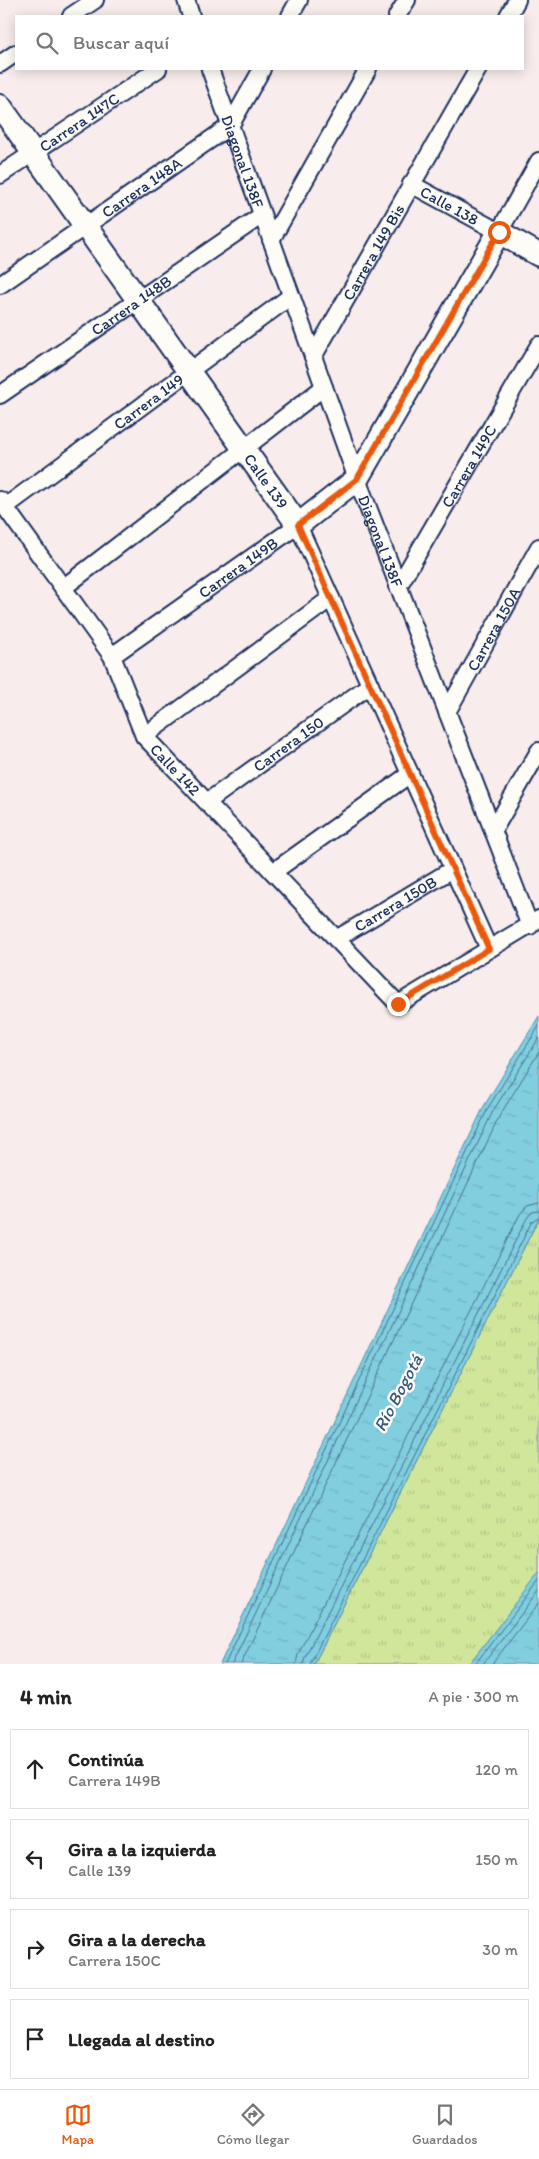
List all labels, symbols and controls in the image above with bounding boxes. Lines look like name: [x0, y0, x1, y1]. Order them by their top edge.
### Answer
search box: [15, 15, 524, 70]
icon: search: [33, 29, 61, 57]
text: Buscar aquí: [73, 31, 169, 54]
street label: Carrera 147C: [36, 89, 123, 156]
street label: Diagonal 138F: [217, 112, 268, 211]
street label: Carrera 148A: [98, 153, 185, 222]
street label: Calle 138: [417, 182, 482, 229]
street label: Carrera 149 Bis: [339, 201, 409, 304]
route start: [488, 221, 511, 244]
street label: Carrera 148B: [88, 271, 175, 340]
street label: Carrera 149: [110, 370, 187, 434]
street label: Carrera 149C: [437, 421, 500, 511]
street label: Calle 139: [240, 450, 292, 513]
street label: Diagonal 138F: [354, 492, 407, 591]
street label: Carrera 149B: [195, 533, 282, 602]
street label: Carrera 150A: [463, 584, 525, 674]
street label: Carrera 150: [249, 712, 328, 776]
street label: Calle 142: [146, 740, 205, 800]
street label: Carrera 150B: [351, 872, 440, 936]
route end: [387, 993, 410, 1016]
water label: Río Bogotá: [369, 1350, 428, 1435]
text: 4 min: [20, 1684, 72, 1709]
text: A pie · 300 m: [428, 1687, 519, 1706]
text: Continúa: [68, 1748, 144, 1771]
icon: ahead: [21, 1755, 49, 1783]
text: 120 m: [475, 1760, 518, 1779]
text: Carrera 149B: [68, 1771, 161, 1790]
text: Gira a la izquierda: [68, 1838, 216, 1861]
icon: left: [21, 1845, 49, 1873]
text: 150 m: [475, 1850, 518, 1869]
text: Calle 139: [68, 1861, 131, 1880]
text: Gira a la derecha: [68, 1928, 206, 1951]
icon: right: [21, 1935, 49, 1963]
text: 30 m: [482, 1940, 518, 1959]
text: Carrera 150C: [68, 1951, 161, 1970]
icon: arrive: [21, 2025, 49, 2053]
text: Llegada al destino: [68, 2028, 215, 2051]
tab: Mapa: [61, 2101, 94, 2148]
tab: Cómo llegar: [217, 2101, 289, 2148]
tab: Guardados: [412, 2101, 478, 2148]

